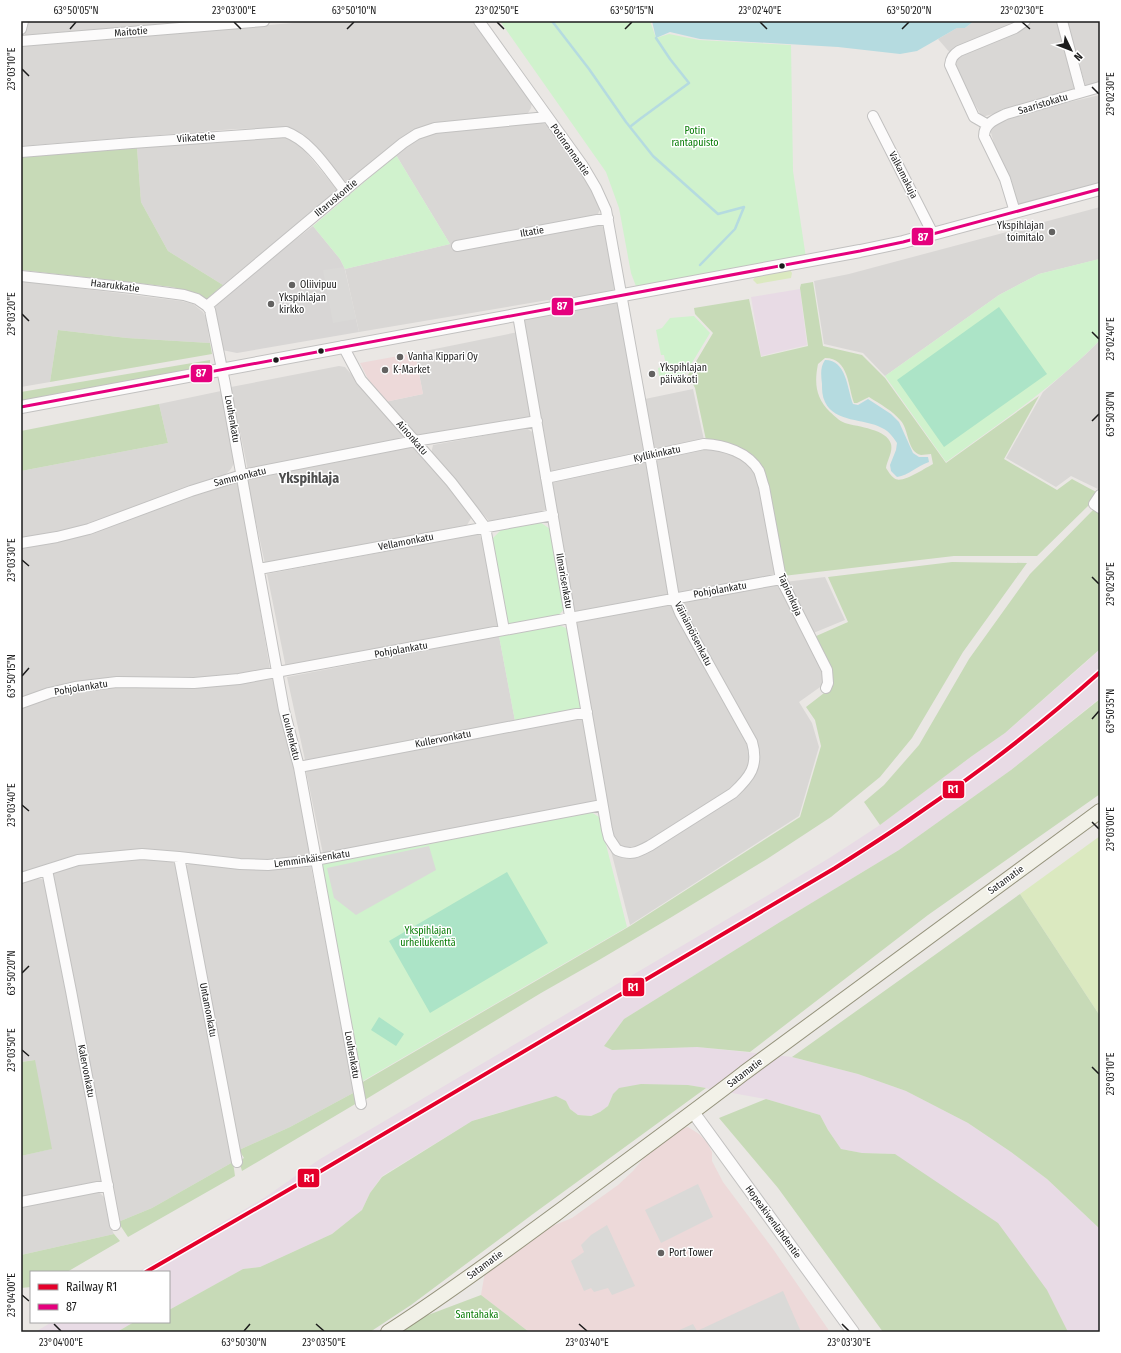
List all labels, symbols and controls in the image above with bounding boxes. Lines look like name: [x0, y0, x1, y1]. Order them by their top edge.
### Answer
text: 63°50'05"N: [53, 5, 99, 17]
text: 23°03'00"E: [212, 5, 256, 17]
text: 63°50'10"N: [332, 5, 376, 17]
text: 23°02'50"E: [475, 5, 519, 17]
text: 63°50'15"N: [610, 5, 654, 17]
text: 23°02'40"E: [738, 5, 782, 17]
text: 63°50'20"N: [886, 5, 932, 17]
text: 23°02'30"E: [1000, 5, 1044, 17]
street label: Maitotie: [114, 25, 148, 39]
north arrow: [1051, 30, 1091, 70]
text: 23°03'10"E: [6, 47, 18, 90]
text: N: [1071, 50, 1085, 63]
text: 23°02'30"E: [1105, 72, 1117, 116]
street label: Saaristokatu: [1017, 91, 1069, 117]
street label: Potinrannantie: [548, 122, 592, 178]
park label: Potin rantapuisto: [671, 125, 719, 149]
street label: Viikatetie: [176, 131, 216, 145]
street label: Valkamakuja: [886, 149, 920, 201]
street label: Iltaruskontie: [312, 177, 360, 219]
place label: Ykspihlajan toimitalo: [997, 220, 1044, 244]
street label: Iltatie: [519, 224, 545, 240]
line badge: 87: [911, 227, 934, 246]
marker: Ykspihlajan toimitalo: [1047, 227, 1057, 237]
text: 87: [918, 231, 928, 244]
unlabelled marker: [777, 261, 787, 271]
street label: Haarukkatie: [90, 277, 140, 295]
place label: Oliivipuu: [300, 279, 337, 291]
marker: Oliivipuu: [287, 280, 297, 290]
text: 23°03'20"E: [6, 292, 18, 336]
place label: Ykspihlajan kirkko: [279, 292, 326, 316]
line badge: 87: [551, 297, 574, 316]
marker: Ykspihlajan kirkko: [266, 299, 276, 309]
text: 87: [557, 300, 567, 313]
text: 23°02'40"E: [1105, 317, 1117, 361]
unlabelled marker: [316, 346, 326, 356]
place label: Vanha Kippari Oy: [408, 351, 478, 363]
marker: Vanha Kippari Oy: [395, 352, 405, 362]
unlabelled marker: [271, 355, 281, 365]
place label: Ykspihlajan päiväkoti: [660, 362, 707, 386]
line badge: 87: [190, 364, 213, 383]
place label: K-Market: [393, 364, 431, 376]
marker: K-Market: [380, 365, 390, 375]
text: 87: [196, 367, 206, 380]
marker: Ykspihlajan päiväkoti: [647, 369, 657, 379]
text: 63°50'30"N: [1105, 391, 1117, 437]
street label: Louhenkatu: [222, 394, 242, 444]
street label: Ainonkatu: [394, 418, 430, 458]
street label: Kyllikinkatu: [632, 443, 682, 465]
street label: Sammonkatu: [213, 465, 267, 489]
district label: Ykspihlaja: [278, 470, 339, 487]
street label: Vellamonkatu: [377, 531, 435, 553]
text: 23°03'30"E: [6, 538, 18, 582]
street label: Ilmarisenkatu: [553, 552, 575, 610]
text: 23°02'50"E: [1105, 562, 1117, 606]
street label: Tapionkuja: [775, 572, 805, 618]
street label: Pohjolankatu: [692, 579, 748, 601]
street label: Väinämöisenkatu: [672, 600, 714, 668]
street label: Pohjolankatu: [373, 639, 429, 661]
text: 63°50'15"N: [6, 654, 18, 698]
street label: Pohjolankatu: [53, 678, 109, 698]
text: 63°50'35"N: [1105, 689, 1117, 733]
street label: Louhenkatu: [279, 712, 303, 762]
street label: Kullervonkatu: [414, 728, 472, 750]
line badge: R1: [942, 780, 965, 799]
text: 23°03'40"E: [6, 783, 18, 827]
text: R1: [948, 783, 958, 796]
text: 23°03'00"E: [1105, 807, 1117, 851]
street label: Lemminkäisenkatu: [273, 848, 351, 870]
street label: Satamatie: [986, 863, 1026, 897]
park label: Ykspihlajan urheilukenttä: [400, 925, 456, 949]
text: 63°50'20"N: [6, 950, 18, 996]
line badge: R1: [622, 977, 645, 997]
text: R1: [628, 981, 638, 994]
street label: Untamonkatu: [197, 982, 219, 1038]
text: 23°03'50"E: [6, 1028, 18, 1072]
street label: Louhenkatu: [342, 1030, 362, 1080]
street label: Kalervonkatu: [75, 1043, 97, 1099]
text: 23°03'10"E: [1105, 1052, 1117, 1095]
street label: Satamatie: [725, 1056, 765, 1090]
line badge: R1: [297, 1168, 320, 1188]
text: R1: [304, 1172, 314, 1185]
street label: Hopeakivenlahdentie: [743, 1183, 804, 1261]
place label: Port Tower: [669, 1247, 713, 1259]
street label: Satamatie: [465, 1248, 505, 1282]
marker: Port Tower: [656, 1248, 666, 1258]
legend: [30, 1271, 170, 1323]
text: 23°04'00"E: [6, 1273, 18, 1317]
text: Railway R1: [66, 1280, 117, 1294]
text: 87: [66, 1300, 77, 1314]
park label: Santahaka: [456, 1309, 499, 1321]
text: 23°04'00"E: [39, 1337, 83, 1349]
text: 63°50'30"N: [221, 1337, 267, 1349]
text: 23°03'50"E: [302, 1337, 346, 1349]
text: 23°03'40"E: [565, 1337, 609, 1349]
text: 23°03'30"E: [827, 1337, 871, 1349]

